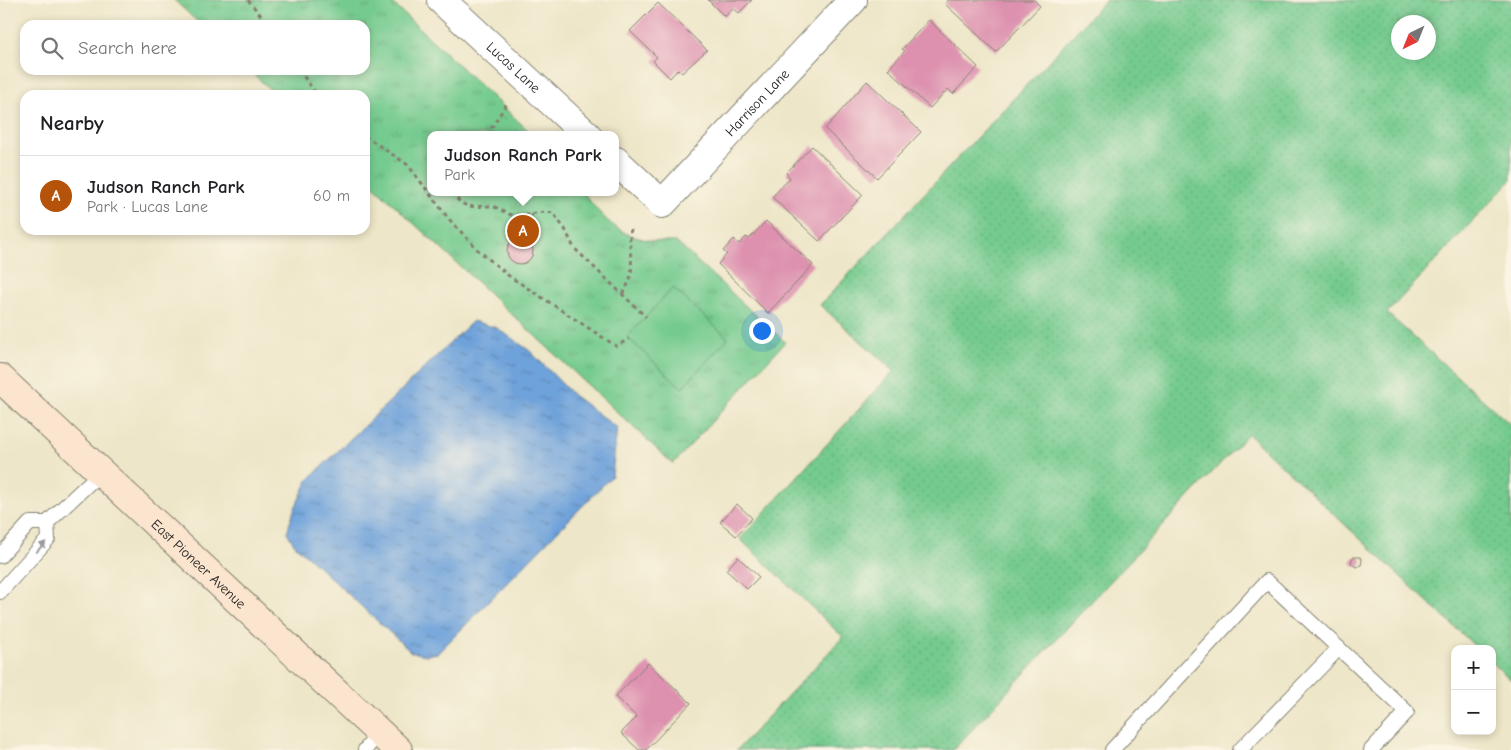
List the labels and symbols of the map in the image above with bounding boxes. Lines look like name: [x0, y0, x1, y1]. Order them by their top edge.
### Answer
north arrow: [1391, 15, 1436, 60]
street label: Lucas Lane: [483, 39, 544, 97]
street label: Harrison Lane: [722, 66, 793, 140]
pin: A: [507, 212, 539, 250]
your location: [749, 318, 775, 344]
street label: East Pioneer Avenue: [148, 516, 249, 612]
one-way arrow: [35, 541, 47, 553]

